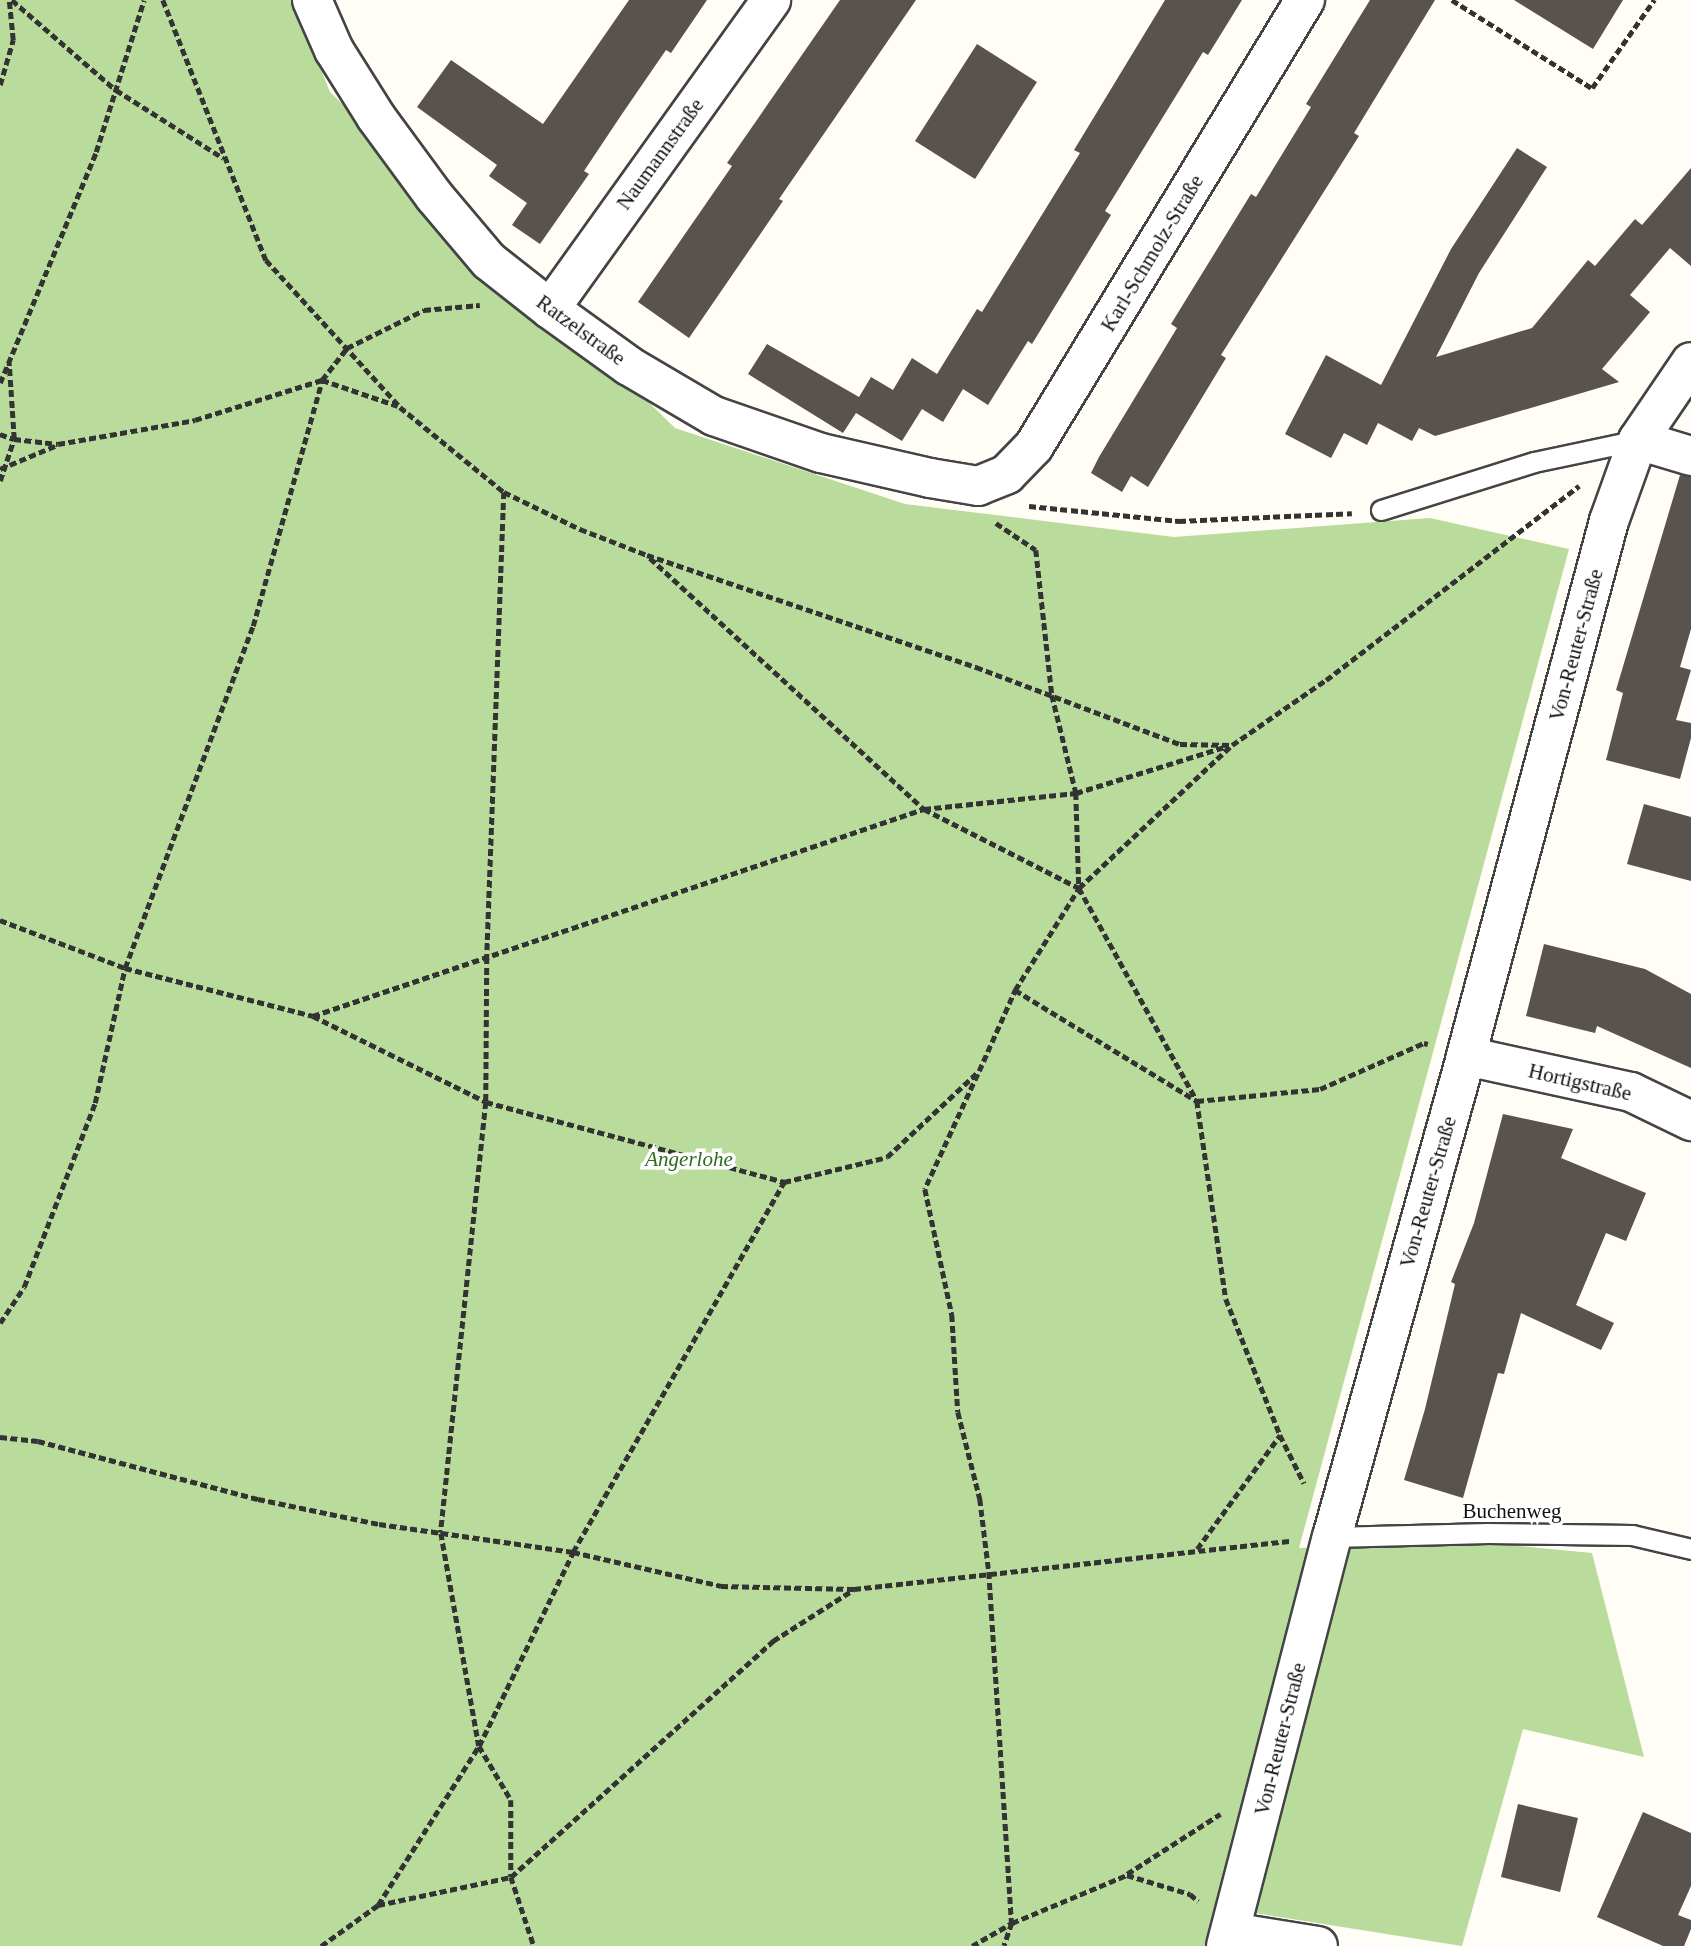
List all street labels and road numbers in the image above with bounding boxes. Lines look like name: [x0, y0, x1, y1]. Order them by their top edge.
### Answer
street label: Naumannstraße: [611, 93, 709, 215]
street label: Karl-Schmolz-Straße: [1095, 170, 1209, 336]
street label: Ratzelstraße: [532, 289, 630, 371]
street label: Von-Reuter-Straße: [1544, 566, 1608, 724]
street label: Hortigstraße: [1526, 1058, 1634, 1106]
street label: Von-Reuter-Straße: [1394, 1113, 1462, 1271]
street label: Buchenweg: [1462, 1498, 1562, 1524]
street label: Von-Reuter-Straße: [1249, 1660, 1311, 1818]

